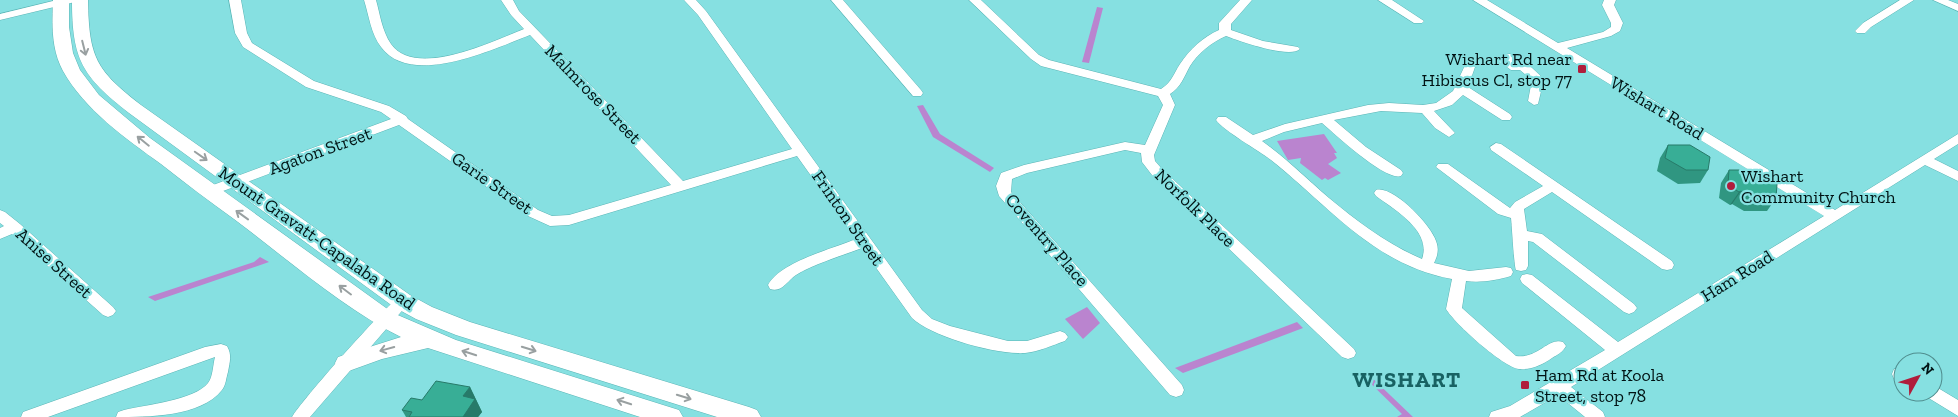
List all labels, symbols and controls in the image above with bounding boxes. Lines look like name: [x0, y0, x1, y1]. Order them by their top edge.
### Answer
one-way arrow: [80, 40, 89, 56]
street label: Malmrose Street: [540, 40, 646, 148]
place label: Wishart Rd near Hibiscus Cl, stop 77: [1422, 48, 1573, 91]
marker: Wishart Rd near Hibiscus Cl, stop 77: [1576, 63, 1588, 75]
street label: Wishart Road: [1606, 71, 1708, 145]
street label: Agaton Street: [266, 122, 375, 180]
one-way arrow: [137, 135, 150, 146]
street label: Garie Street: [447, 147, 537, 219]
one-way arrow: [194, 151, 208, 161]
street label: Mount Gravatt-Capalaba Road: [214, 162, 420, 315]
street label: Norfolk Place: [1150, 164, 1240, 252]
place label: Wishart Community Church: [1741, 165, 1896, 208]
street label: Frinton Street: [807, 166, 889, 270]
marker: Wishart Community Church: [1725, 180, 1737, 192]
street label: Coventry Place: [1001, 189, 1093, 291]
one-way arrow: [235, 210, 249, 220]
street label: Anise Street: [11, 223, 97, 303]
street label: Ham Road: [1697, 245, 1777, 307]
one-way arrow: [339, 285, 352, 296]
one-way arrow: [521, 344, 537, 354]
one-way arrow: [379, 345, 395, 354]
one-way arrow: [462, 348, 478, 357]
north arrow: [1893, 352, 1943, 402]
text: N: [1918, 359, 1938, 379]
place label: Ham Rd at Koola Street, stop 78: [1535, 364, 1665, 407]
district label: WISHART: [1353, 366, 1461, 393]
marker: Ham Rd at Koola Street, stop 78: [1519, 379, 1531, 391]
one-way arrow: [675, 392, 691, 402]
one-way arrow: [616, 397, 632, 407]

